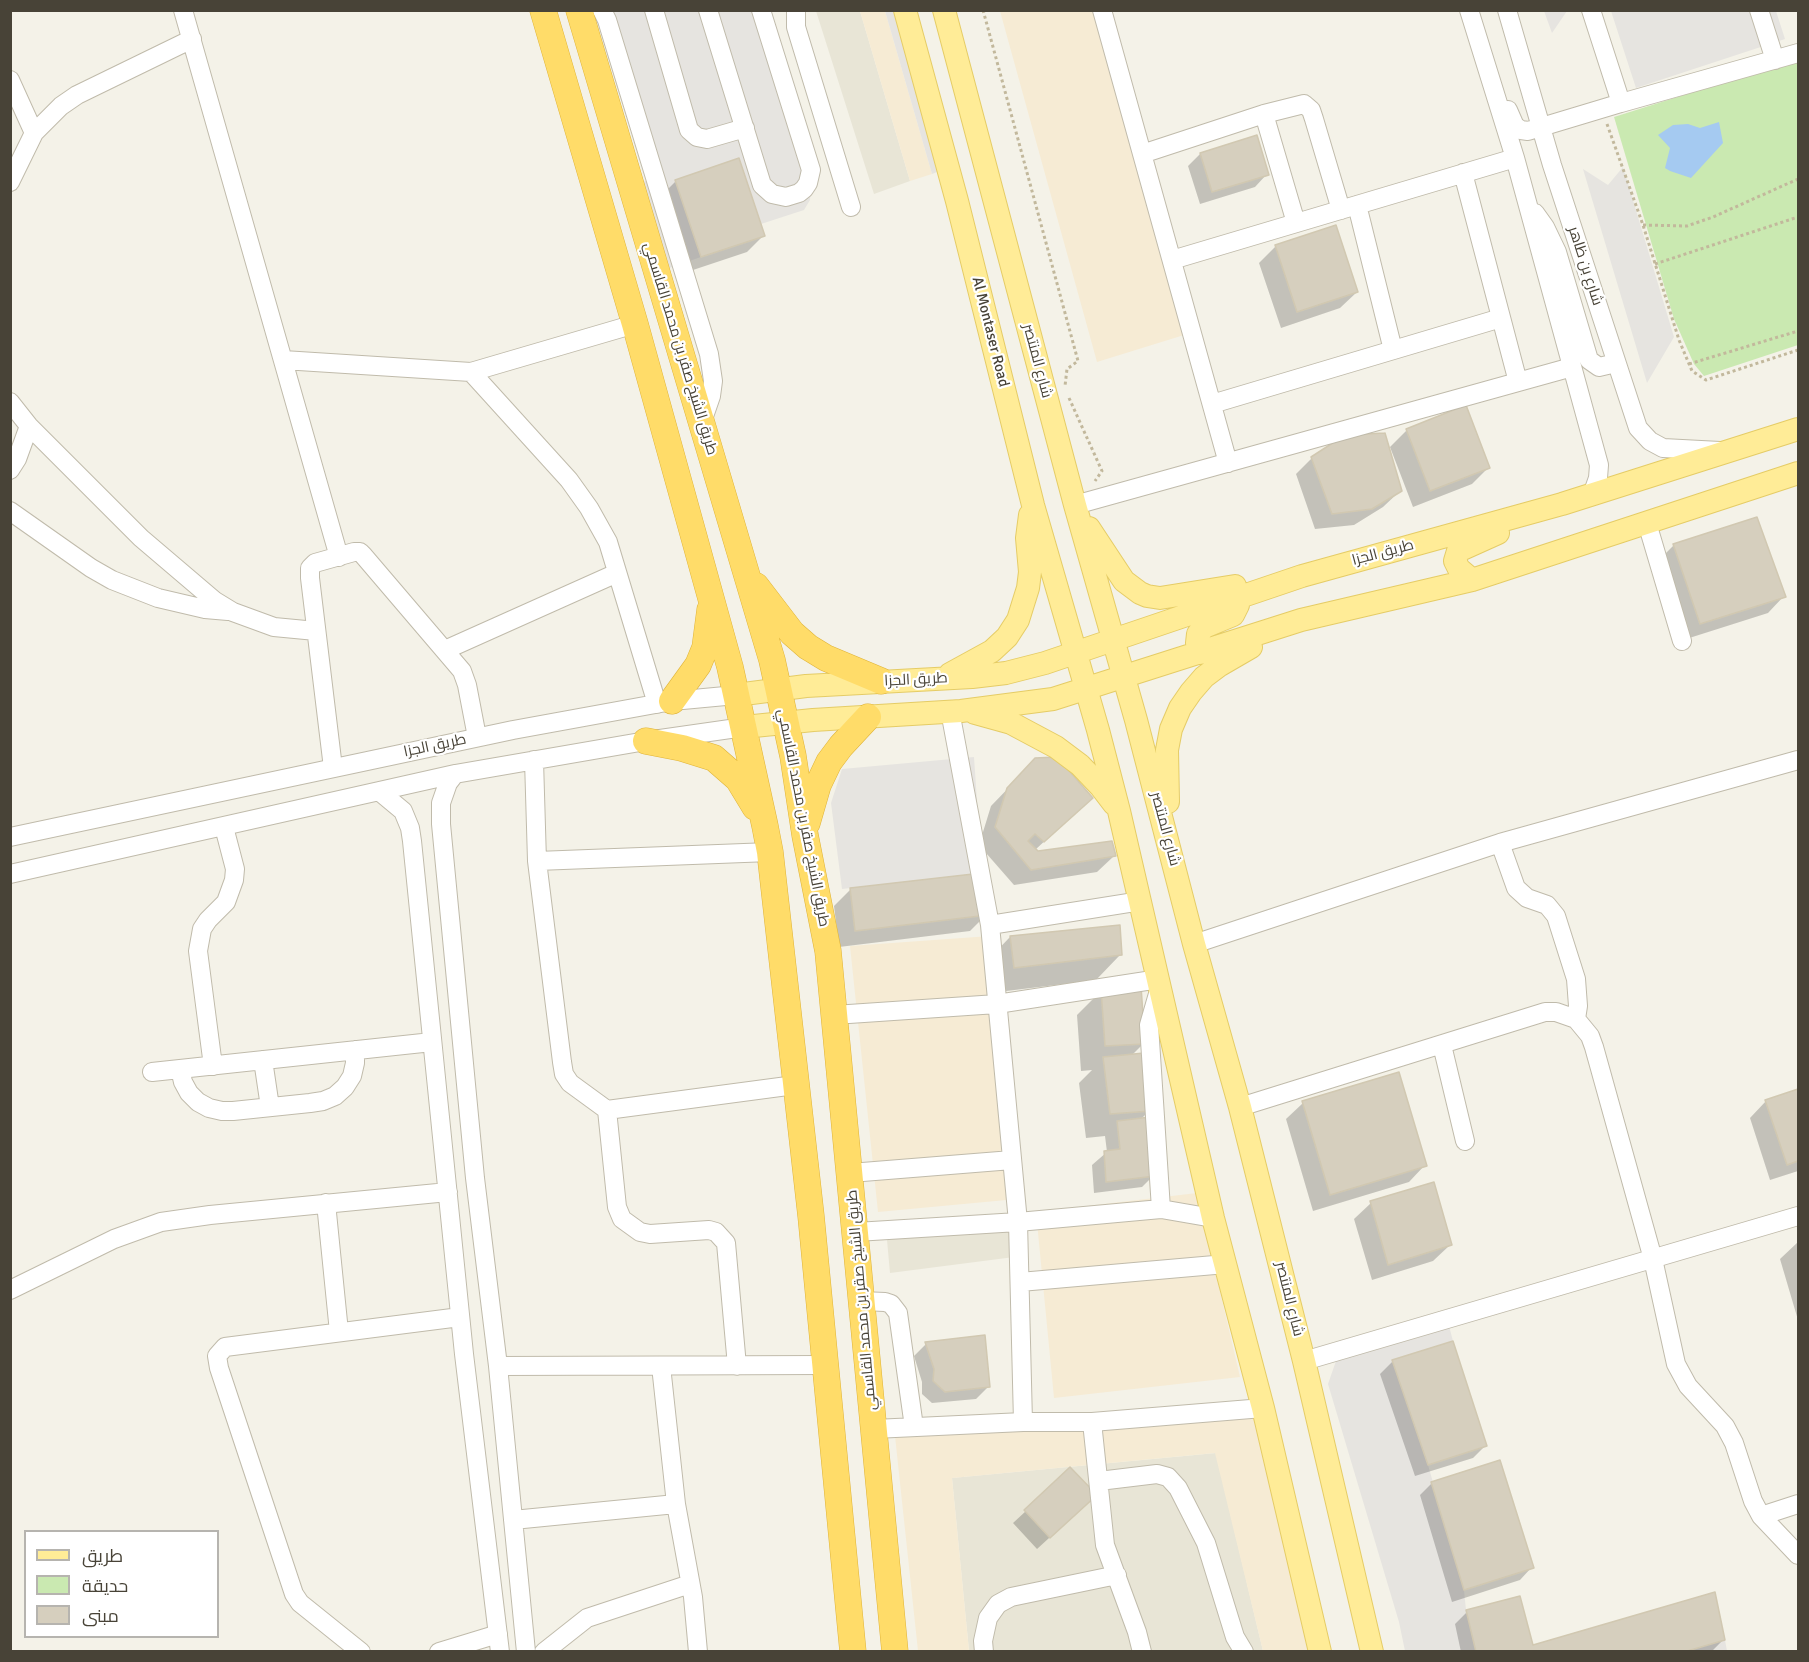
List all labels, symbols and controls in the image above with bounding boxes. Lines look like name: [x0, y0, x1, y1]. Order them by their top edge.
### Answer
street label: شارع بن ظاهر: [1564, 224, 1606, 308]
street label: طريق الشيخ صقر بن محمد القاسمي: [639, 241, 721, 457]
street label: Al Montaser Road: [968, 275, 1012, 389]
street label: شارع المنتصر: [1018, 322, 1056, 400]
street label: طريق الجزا: [1350, 536, 1416, 570]
street label: طريق الجزا: [884, 669, 948, 691]
street label: طريق الشيخ صقر بن محمد القاسمي: [773, 708, 833, 928]
street label: طريق الجزا: [402, 731, 468, 761]
street label: شارع المنتصر: [1146, 790, 1184, 868]
street label: طريق الشيخ صقر بن محمد القاسمي: [843, 1189, 881, 1411]
street label: شارع المنتصر: [1271, 1260, 1307, 1338]
legend: [24, 1530, 219, 1638]
text: طريق: [82, 1545, 123, 1567]
text: حديقة: [82, 1575, 128, 1597]
text: مبنى: [82, 1605, 119, 1627]

